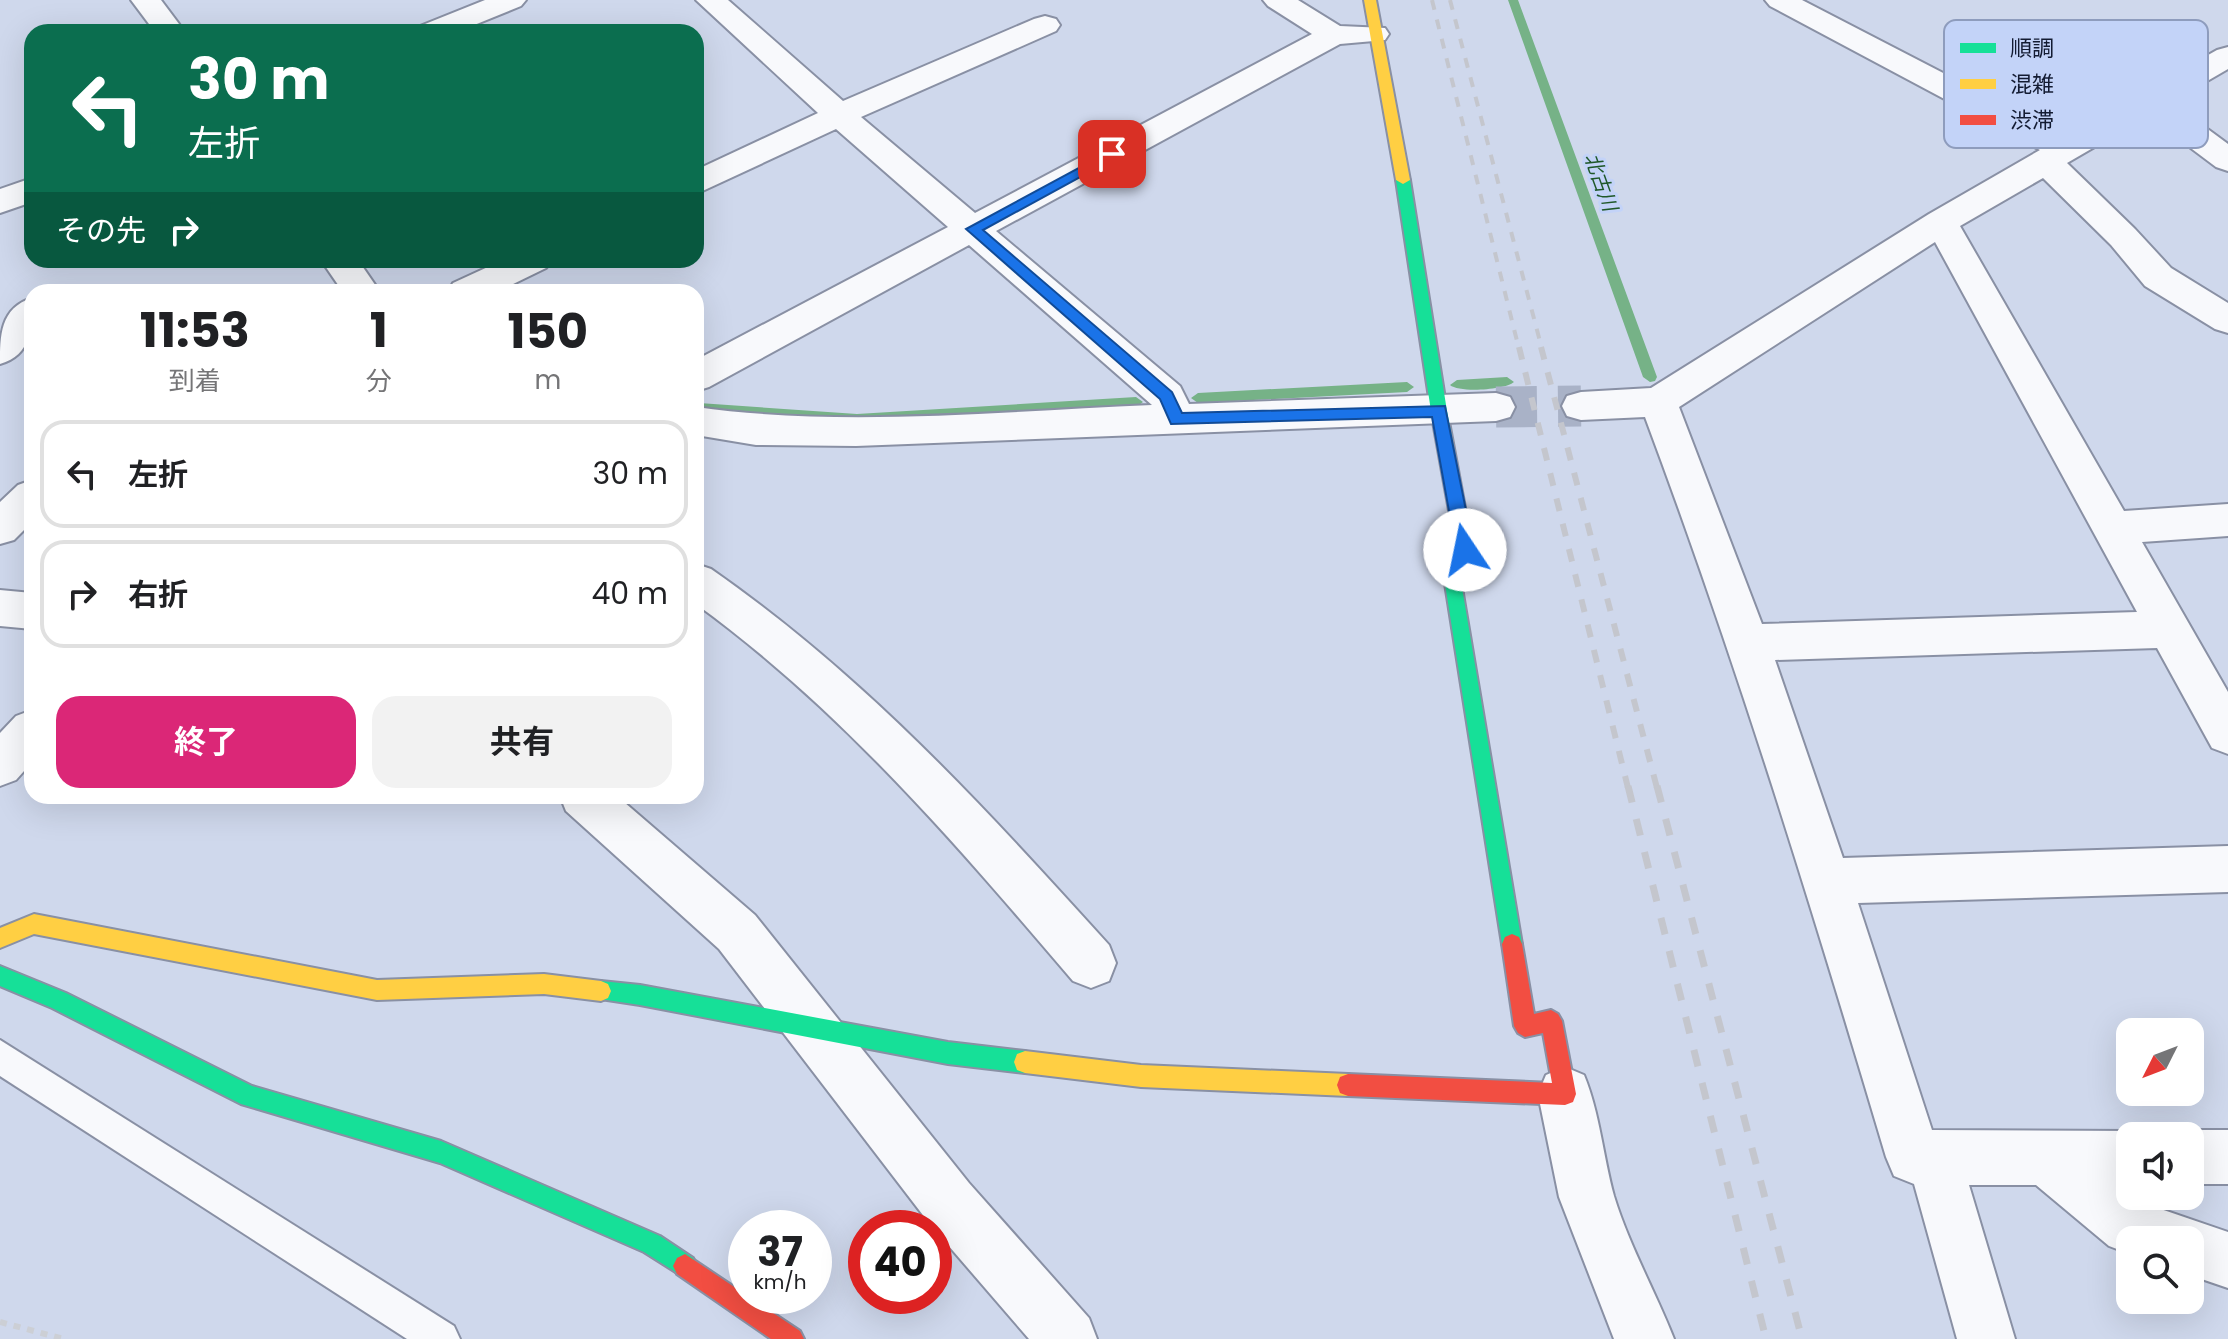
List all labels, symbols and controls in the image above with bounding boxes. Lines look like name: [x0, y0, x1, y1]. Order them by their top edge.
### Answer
legend: [1944, 20, 2208, 148]
text: 順調: [2010, 33, 2054, 64]
text: 30 m: [188, 40, 330, 119]
icon: left: [56, 56, 160, 160]
text: 混雑: [2010, 69, 2054, 100]
text: 渋滞: [2010, 105, 2054, 136]
text: 左折: [188, 118, 260, 169]
pin: [1078, 120, 1146, 188]
icon: arrive: [1090, 132, 1134, 176]
water label: 北古川: [1578, 149, 1625, 217]
icon: right: [162, 208, 206, 252]
text: その先: [56, 209, 146, 252]
text: 11:53: [140, 297, 250, 364]
text: 1: [370, 297, 388, 364]
text: 150: [508, 298, 588, 365]
text: m: [534, 362, 561, 398]
text: 到着: [169, 363, 221, 399]
text: 分: [366, 363, 392, 399]
icon: left: [60, 452, 104, 496]
text: 30 m: [593, 452, 668, 495]
text: 左折: [128, 453, 188, 496]
position arrow: [1423, 508, 1507, 592]
icon: right: [60, 572, 104, 616]
text: 40 m: [591, 572, 668, 615]
text: 右折: [128, 573, 188, 616]
button: 終了: [56, 696, 356, 788]
button: 共有: [372, 696, 672, 788]
north arrow: [2116, 1018, 2204, 1106]
map controls: [2116, 1018, 2204, 1314]
button: sound: [2116, 1122, 2204, 1210]
speed limit sign: 40: [848, 1210, 952, 1314]
text: 37: [757, 1224, 803, 1280]
button: search: [2116, 1226, 2204, 1314]
text: km/h: [753, 1268, 807, 1296]

